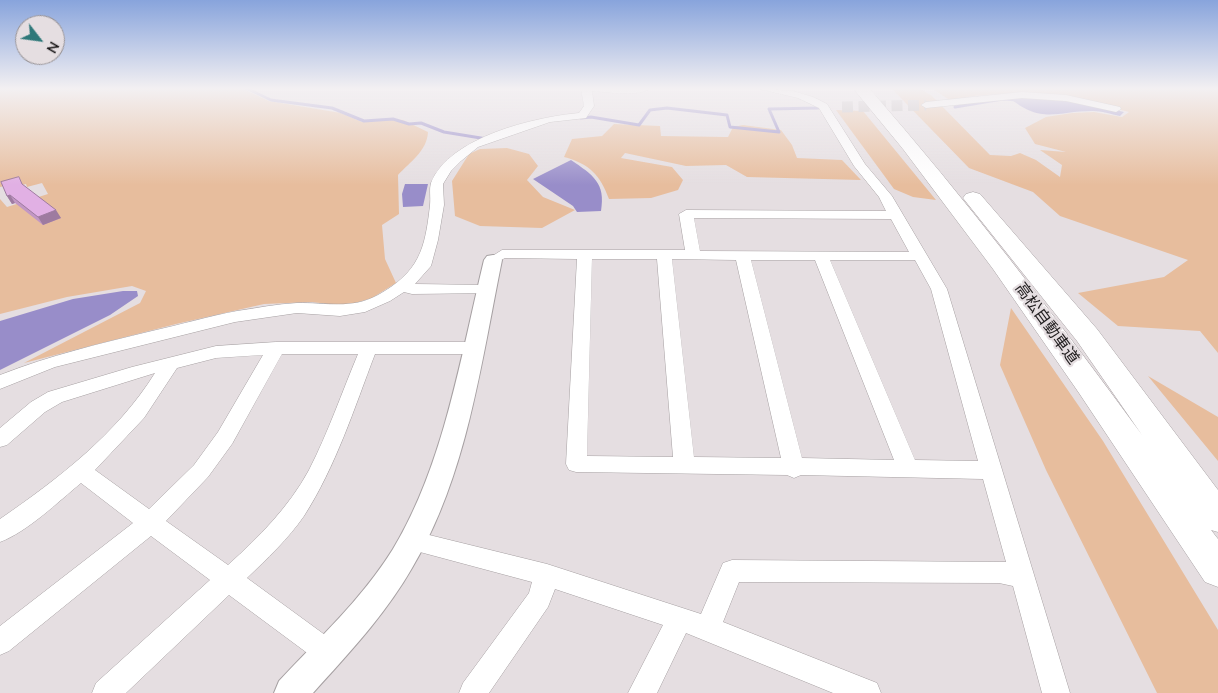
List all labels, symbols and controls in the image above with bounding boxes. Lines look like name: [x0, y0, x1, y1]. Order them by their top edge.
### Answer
north arrow: [15, 15, 65, 65]
text: N: [42, 38, 63, 57]
street label: 高松自動車道: [1010, 280, 1082, 368]

